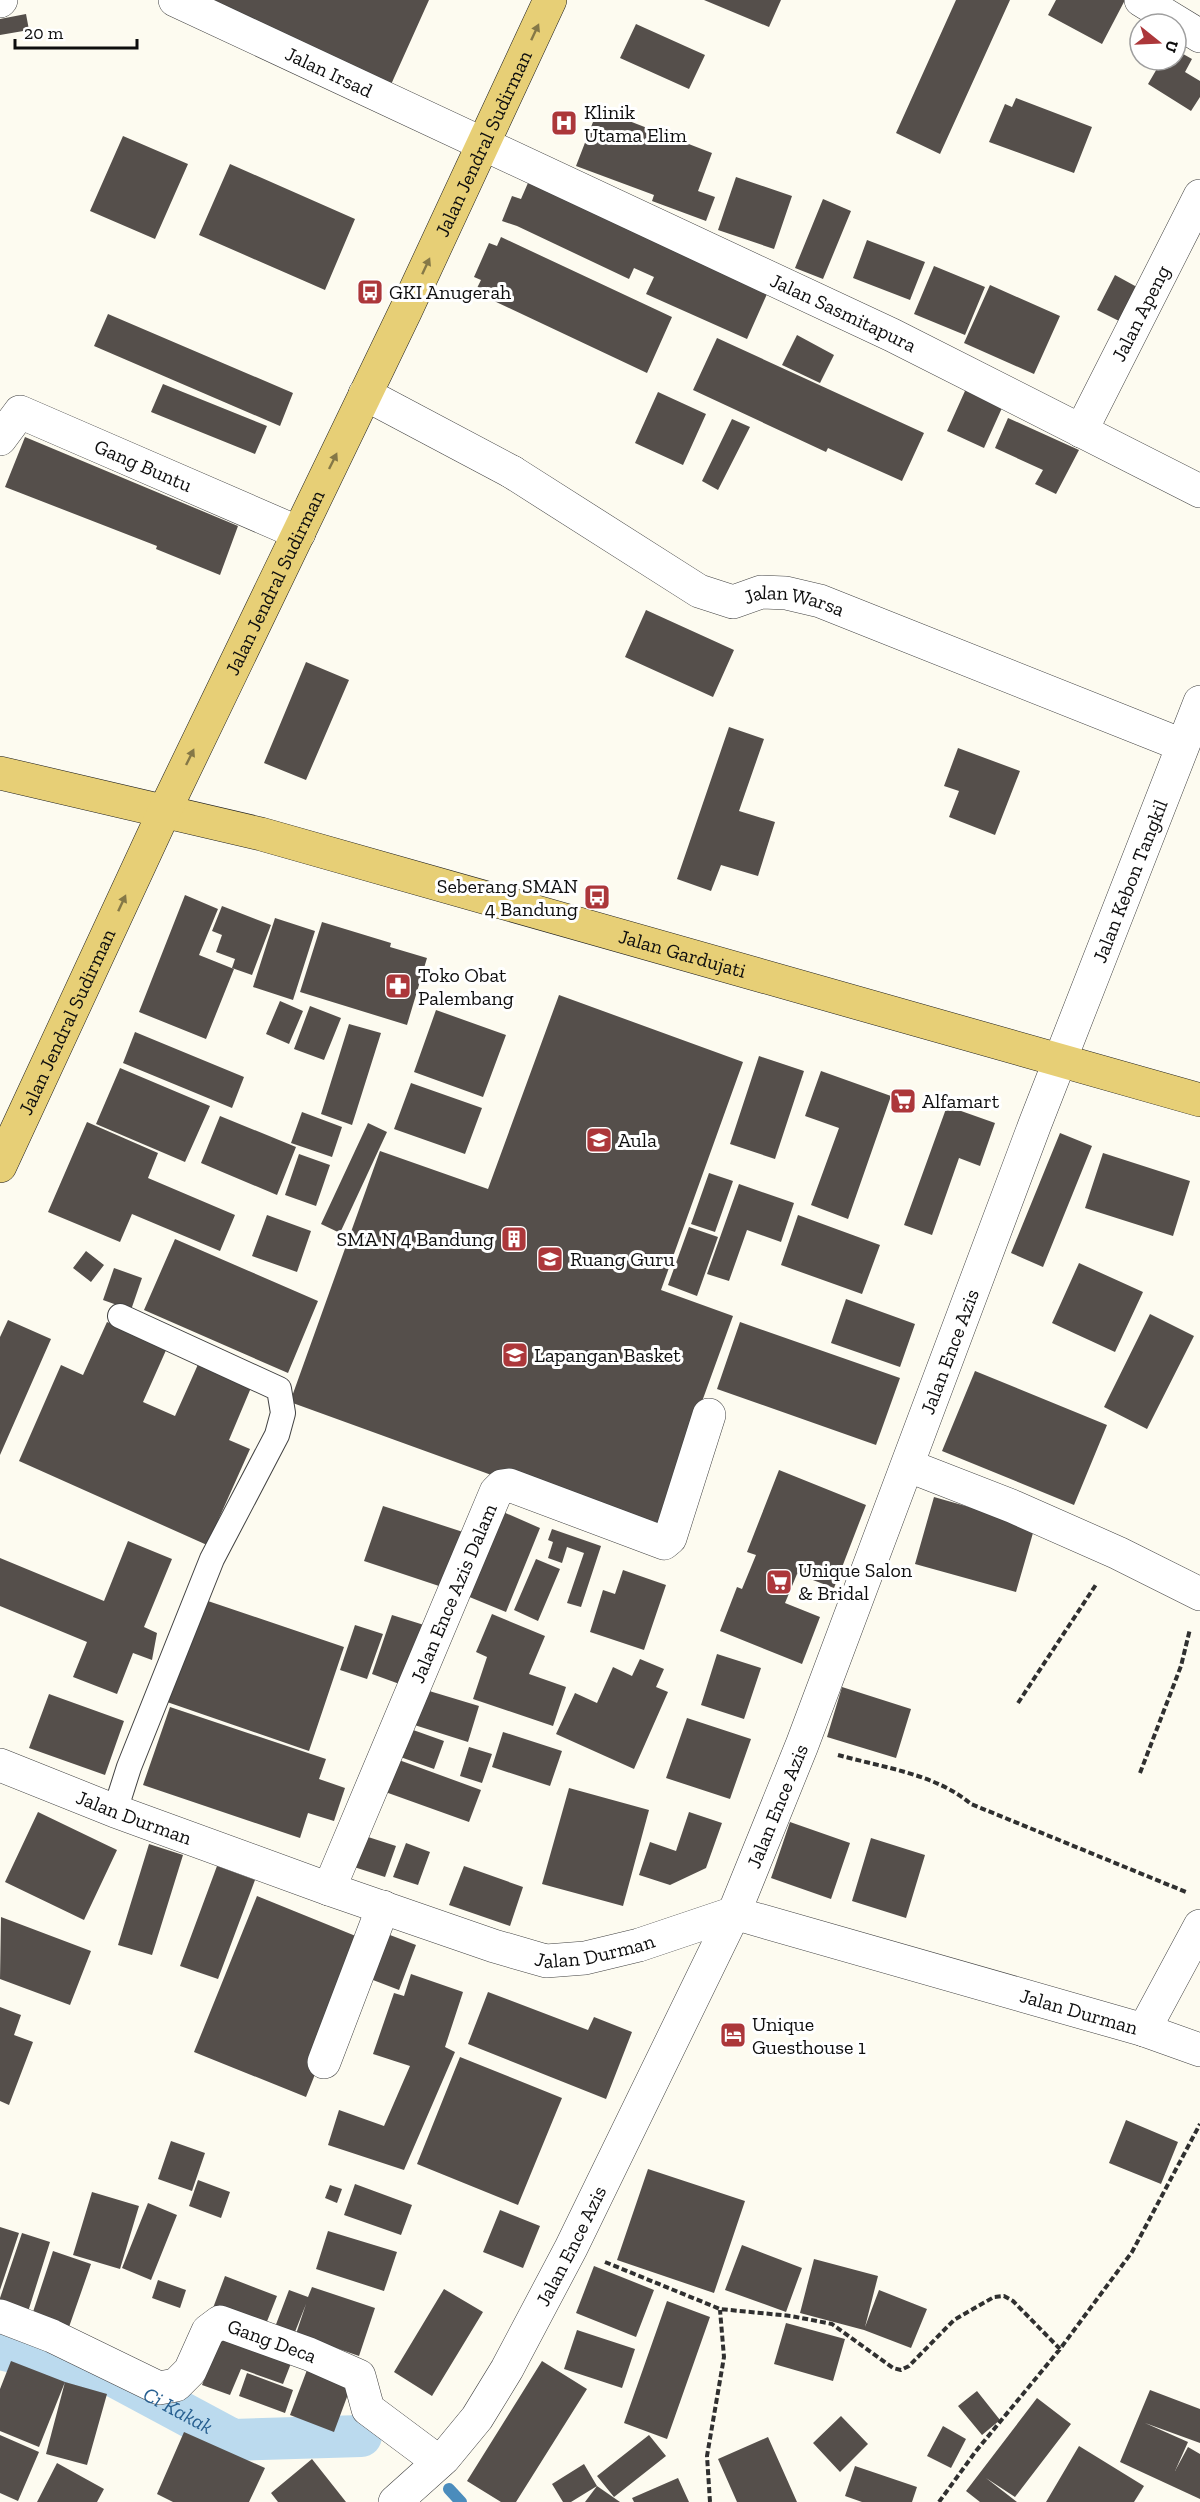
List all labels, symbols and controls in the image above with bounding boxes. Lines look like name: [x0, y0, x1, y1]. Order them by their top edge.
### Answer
scale bar: [15, 12, 136, 50]
north arrow: [1128, 12, 1188, 72]
text: 20 m: [24, 22, 64, 44]
one-way arrow: [531, 24, 540, 41]
text: U: [1161, 38, 1183, 55]
street label: Jalan Irsad: [282, 41, 376, 103]
street label: Jalan Jendral Sudirman: [430, 46, 537, 240]
place label: Klinik Utama Elim: [584, 100, 687, 147]
hospital icon: Klinik Utama Elim: [549, 108, 579, 138]
one-way arrow: [421, 257, 430, 274]
street label: Jalan Apeng: [1106, 261, 1175, 365]
street label: Jalan Sasmitapura: [767, 268, 921, 358]
bus stop icon: GKI Anugerah: [355, 277, 385, 307]
place label: GKI Anugerah: [389, 280, 512, 304]
street label: Gang Buntu: [91, 434, 196, 497]
one-way arrow: [328, 452, 337, 469]
street label: Jalan Jendral Sudirman: [220, 485, 330, 679]
street label: Jalan Warsa: [740, 580, 848, 622]
one-way arrow: [186, 748, 195, 765]
street label: Jalan Kebon Tangkil: [1087, 796, 1173, 966]
place label: Seberang SMAN 4 Bandung: [437, 874, 578, 921]
bus stop icon: Seberang SMAN 4 Bandung: [582, 882, 612, 912]
one-way arrow: [117, 894, 126, 911]
street label: Jalan Jendral Sudirman: [13, 924, 121, 1119]
street label: Jalan Gardujati: [616, 924, 749, 983]
place label: Toko Obat Palembang: [418, 963, 514, 1010]
pharmacy icon: Toko Obat Palembang: [383, 971, 413, 1001]
supermarket icon: Alfamart: [888, 1086, 918, 1116]
place label: Alfamart: [922, 1089, 1000, 1113]
school or university icon: Aula: [584, 1125, 614, 1155]
place label: Aula: [618, 1128, 657, 1152]
building icon: SMA N 4 Bandung: [499, 1224, 529, 1254]
place label: SMA N 4 Bandung: [336, 1227, 494, 1251]
school or university icon: Ruang Guru: [535, 1244, 565, 1274]
place label: Ruang Guru: [570, 1247, 675, 1271]
street label: Jalan Ence Azis: [915, 1286, 984, 1418]
school or university icon: Lapangan Basket: [500, 1340, 530, 1370]
place label: Lapangan Basket: [534, 1343, 681, 1367]
street label: Jalan Ence Azis Dalam: [405, 1499, 502, 1686]
place label: Unique Salon & Bridal: [798, 1558, 913, 1605]
supermarket icon: Unique Salon & Bridal: [764, 1567, 794, 1597]
street label: Jalan Ence Azis: [741, 1740, 813, 1872]
street label: Jalan Durman: [73, 1785, 196, 1850]
street label: Jalan Durman: [532, 1928, 658, 1973]
street label: Jalan Durman: [1017, 1983, 1141, 2040]
place label: Unique Guesthouse 1: [752, 2012, 866, 2059]
hotel icon: Unique Guesthouse 1: [718, 2020, 748, 2050]
street label: Jalan Ence Azis: [531, 2182, 611, 2310]
street label: Gang Deca: [224, 2314, 321, 2368]
water label: Ci Kakak: [139, 2381, 218, 2439]

